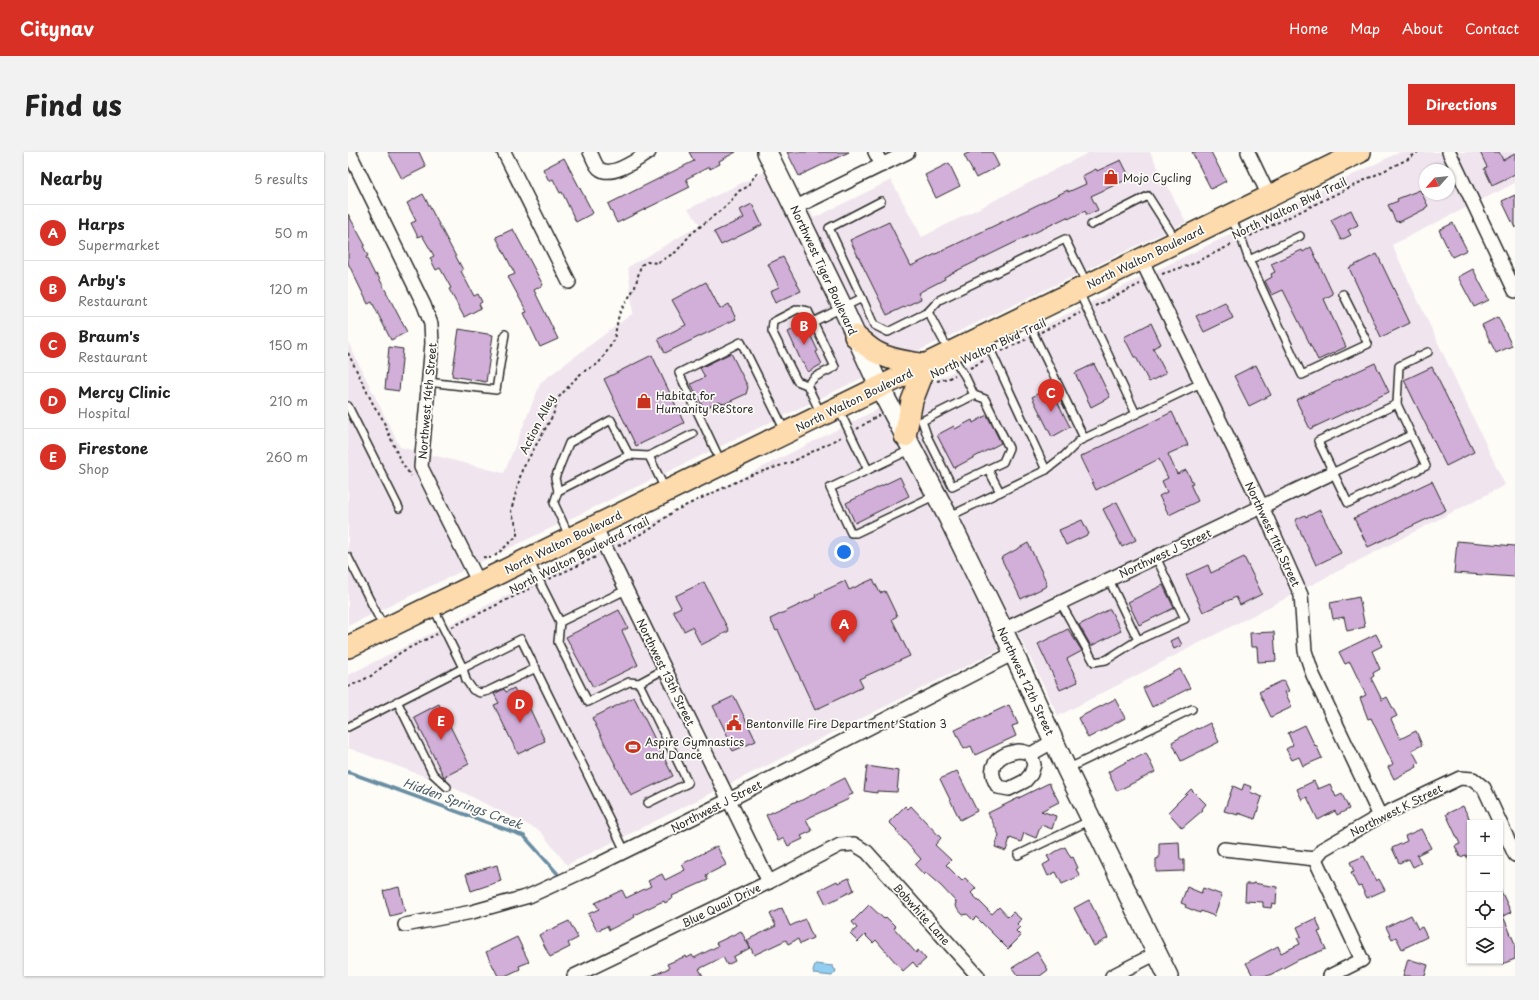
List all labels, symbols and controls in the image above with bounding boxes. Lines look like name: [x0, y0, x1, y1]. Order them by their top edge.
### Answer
text: Citynav: [20, 14, 94, 42]
text: Home: [1289, 18, 1328, 39]
text: Map: [1350, 18, 1380, 39]
text: About: [1402, 18, 1443, 39]
text: Contact: [1465, 18, 1519, 39]
text: Find us: [24, 83, 122, 126]
button: Directions: [1408, 84, 1515, 125]
north arrow: [1419, 164, 1455, 200]
text: Nearby: [40, 165, 102, 191]
shop icon: Mojo Cycling: [1102, 168, 1120, 186]
text: 5 results: [254, 169, 308, 188]
place label: Mojo Cycling: [1123, 169, 1192, 186]
street label: North Walton Blvd Trail: [1228, 173, 1350, 243]
street label: Northwest Tiger Boulevard: [788, 203, 860, 337]
text: Harps: [78, 212, 125, 235]
street label: North Walton Boulevard: [1084, 221, 1207, 293]
text: A: [48, 223, 58, 242]
text: 50 m: [274, 223, 308, 242]
text: Supermarket: [78, 235, 160, 254]
text: Arby's: [78, 268, 126, 291]
text: B: [49, 279, 57, 298]
text: 120 m: [269, 279, 308, 298]
text: Restaurant: [78, 291, 148, 310]
pin: B: [791, 312, 817, 345]
street label: North Walton Blvd Trail: [927, 314, 1049, 382]
text: Braum's: [78, 324, 140, 347]
text: C: [48, 335, 58, 354]
text: 150 m: [269, 335, 308, 354]
street label: Northwest 14th Street: [413, 342, 441, 460]
text: Restaurant: [78, 347, 148, 366]
street label: North Walton Boulevard: [793, 364, 916, 436]
pin: C: [1038, 379, 1064, 412]
text: Mercy Clinic: [78, 380, 170, 403]
place label: Habitat for Humanity ReStore: [656, 387, 753, 417]
text: D: [48, 391, 58, 410]
text: 210 m: [269, 391, 308, 410]
street label: Action Alley: [515, 391, 559, 457]
shop icon: Habitat for Humanity ReStore: [635, 392, 653, 410]
text: Hospital: [78, 403, 130, 422]
text: Firestone: [78, 436, 148, 459]
text: E: [49, 447, 57, 466]
text: 260 m: [266, 447, 308, 466]
text: Shop: [78, 459, 109, 478]
street label: Northwest 11th Street: [1241, 479, 1305, 590]
street label: North Walton Boulevard: [502, 506, 625, 578]
street label: North Walton Boulevard Trail: [506, 512, 652, 598]
street label: Northwest J Street: [1116, 524, 1214, 582]
your location: [834, 542, 854, 562]
pin: A: [831, 610, 857, 643]
street label: Northwest 13th Street: [633, 616, 700, 729]
street label: Northwest 12th Street: [993, 624, 1059, 738]
pin: D: [507, 690, 533, 723]
pin: E: [428, 707, 454, 740]
public building icon: Bentonville Fire Department Station 3: [725, 714, 743, 732]
place label: Bentonville Fire Department Station 3: [746, 715, 947, 732]
place label: Aspire Gymnastics and Dance: [645, 733, 744, 763]
sports icon: Aspire Gymnastics and Dance: [624, 738, 642, 756]
water label: Hidden Springs Creek: [401, 773, 526, 833]
street label: Northwest J Street: [668, 775, 765, 836]
street label: Northwest K Street: [1347, 779, 1445, 841]
map controls: [1467, 820, 1503, 964]
button: +: [1467, 820, 1503, 856]
button: −: [1467, 856, 1503, 892]
street label: Blue Quail Drive: [679, 878, 764, 931]
street label: Bobwhite Lane: [889, 879, 955, 949]
button: locate: [1467, 892, 1503, 928]
button: layers: [1467, 928, 1503, 964]

